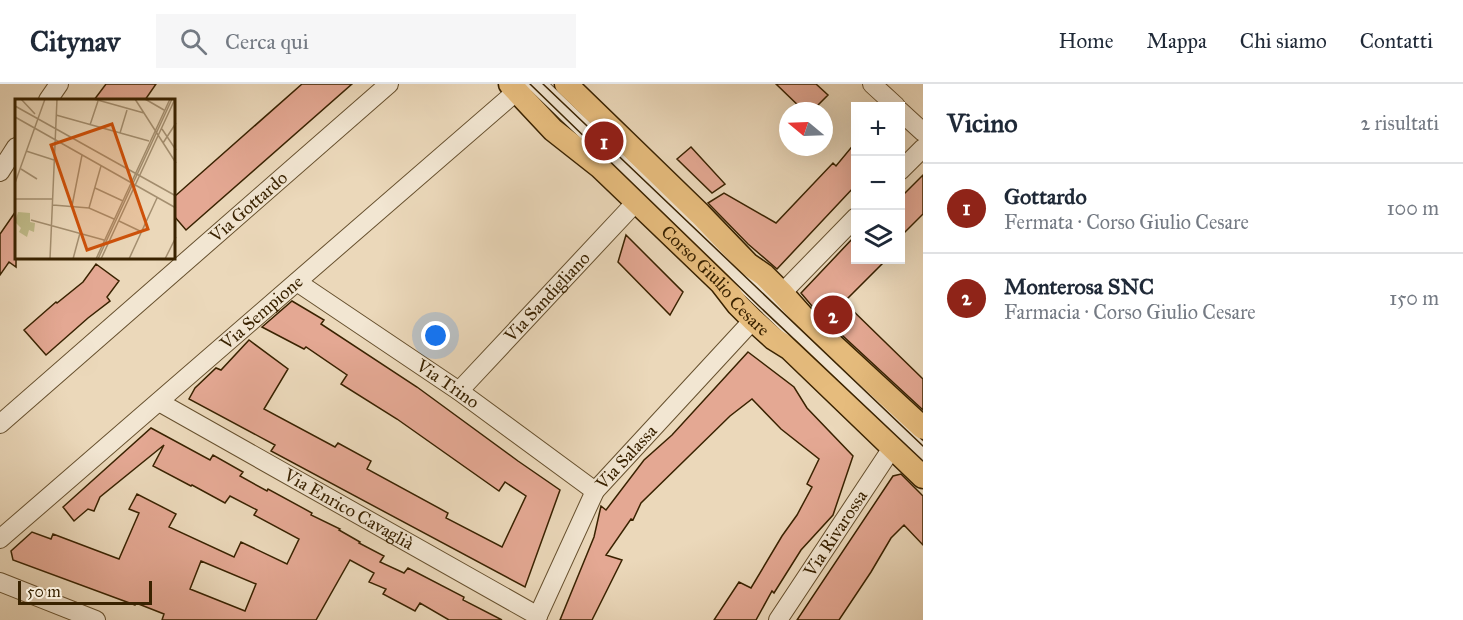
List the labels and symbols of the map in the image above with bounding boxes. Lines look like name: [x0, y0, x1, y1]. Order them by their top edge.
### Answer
inset map: [15, 99, 176, 260]
north arrow: [779, 102, 833, 156]
pin: 1: [584, 118, 624, 164]
street label: Via Gottardo: [204, 167, 292, 248]
street label: Corso Giulio Cesare: [657, 221, 774, 341]
street label: Via Sandigliano: [499, 247, 595, 347]
street label: Via Sempione: [215, 271, 307, 355]
pin: 2: [814, 292, 852, 338]
your location: [421, 321, 450, 350]
street label: Via Trino: [411, 354, 484, 413]
street label: Via Salassa: [590, 420, 662, 495]
street label: Via Enrico Cavaglià: [279, 463, 418, 555]
street label: Via Rivarossa: [798, 486, 872, 582]
scale bar: [18, 578, 152, 606]

